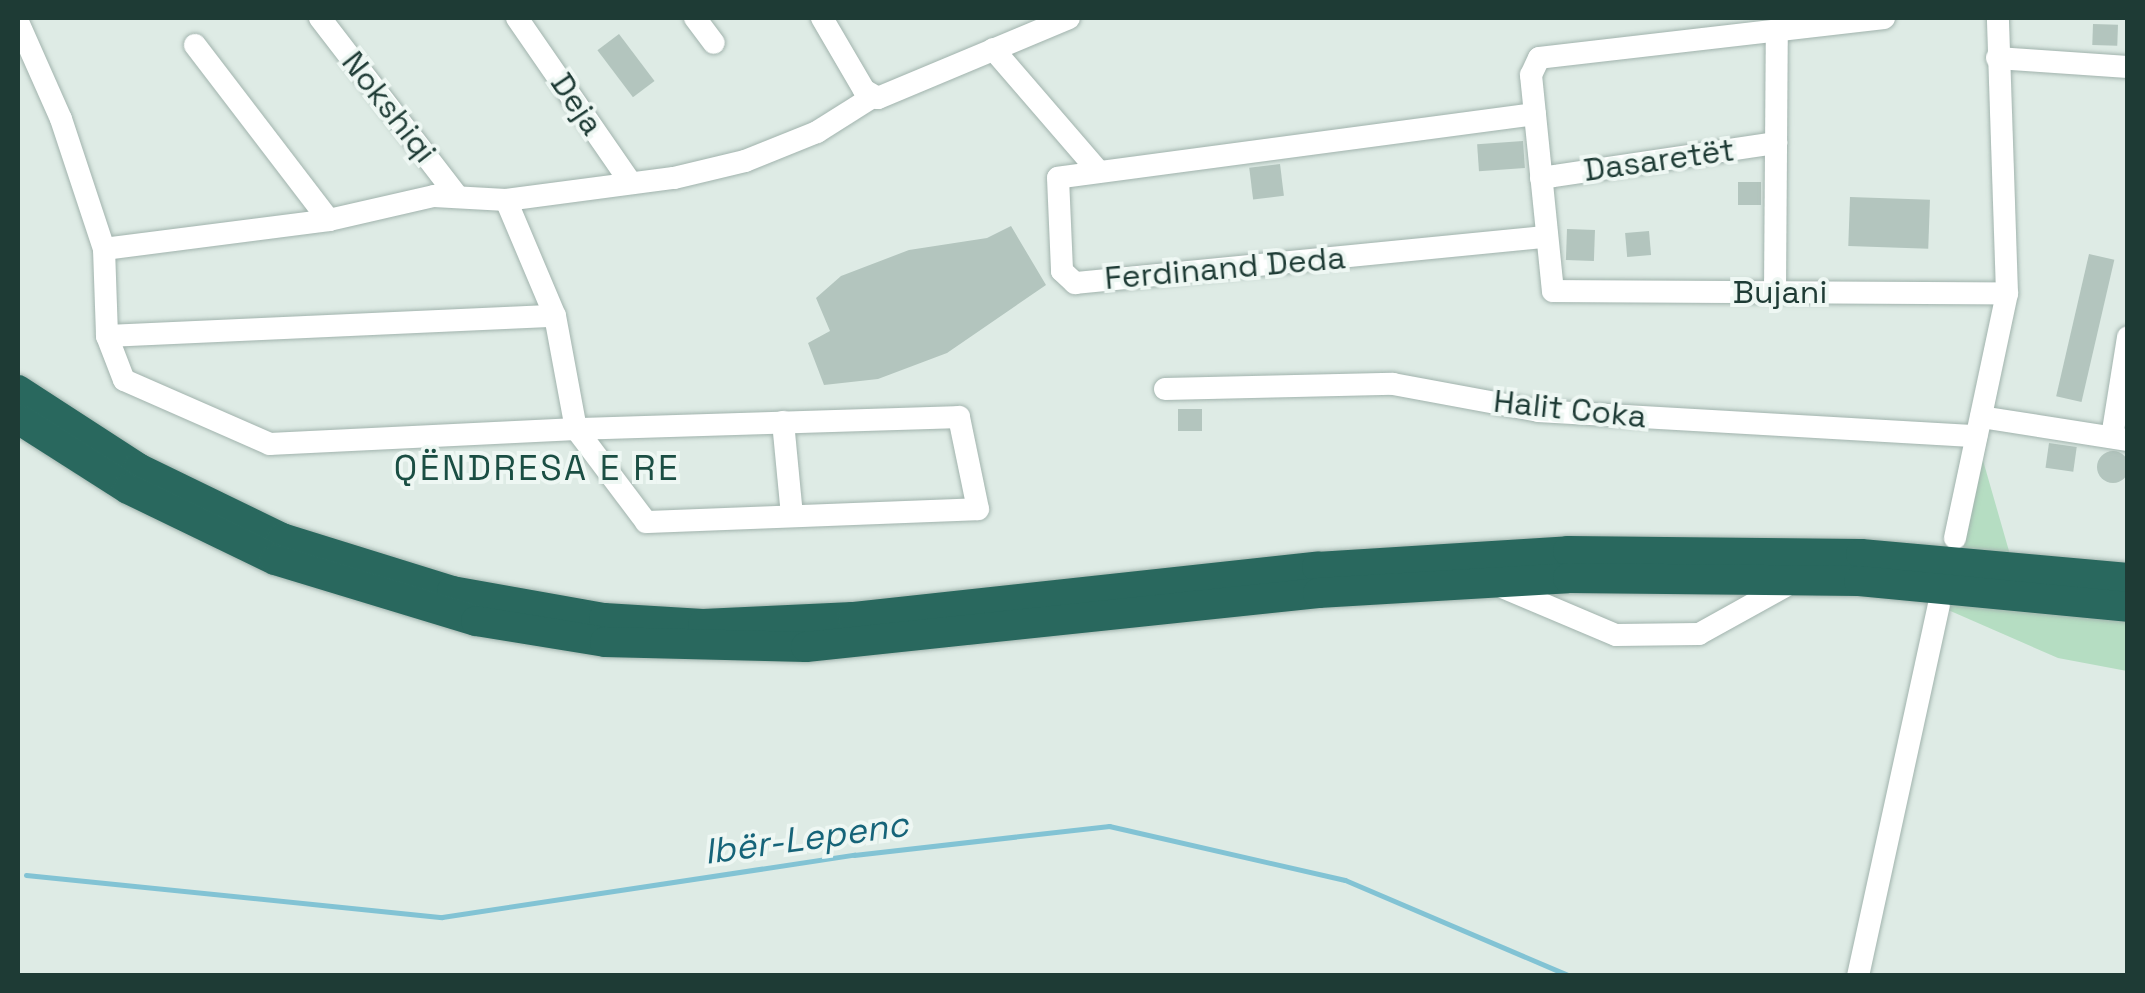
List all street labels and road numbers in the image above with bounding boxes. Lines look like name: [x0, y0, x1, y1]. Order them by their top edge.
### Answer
street label: Nokshiqi: [334, 44, 444, 170]
street label: Deja: [542, 66, 612, 142]
street label: Dasaretët: [1581, 130, 1737, 190]
street label: Ferdinand Deda: [1103, 238, 1347, 298]
street label: Bujani: [1733, 273, 1827, 311]
street label: Halit Coka: [1492, 382, 1648, 436]

